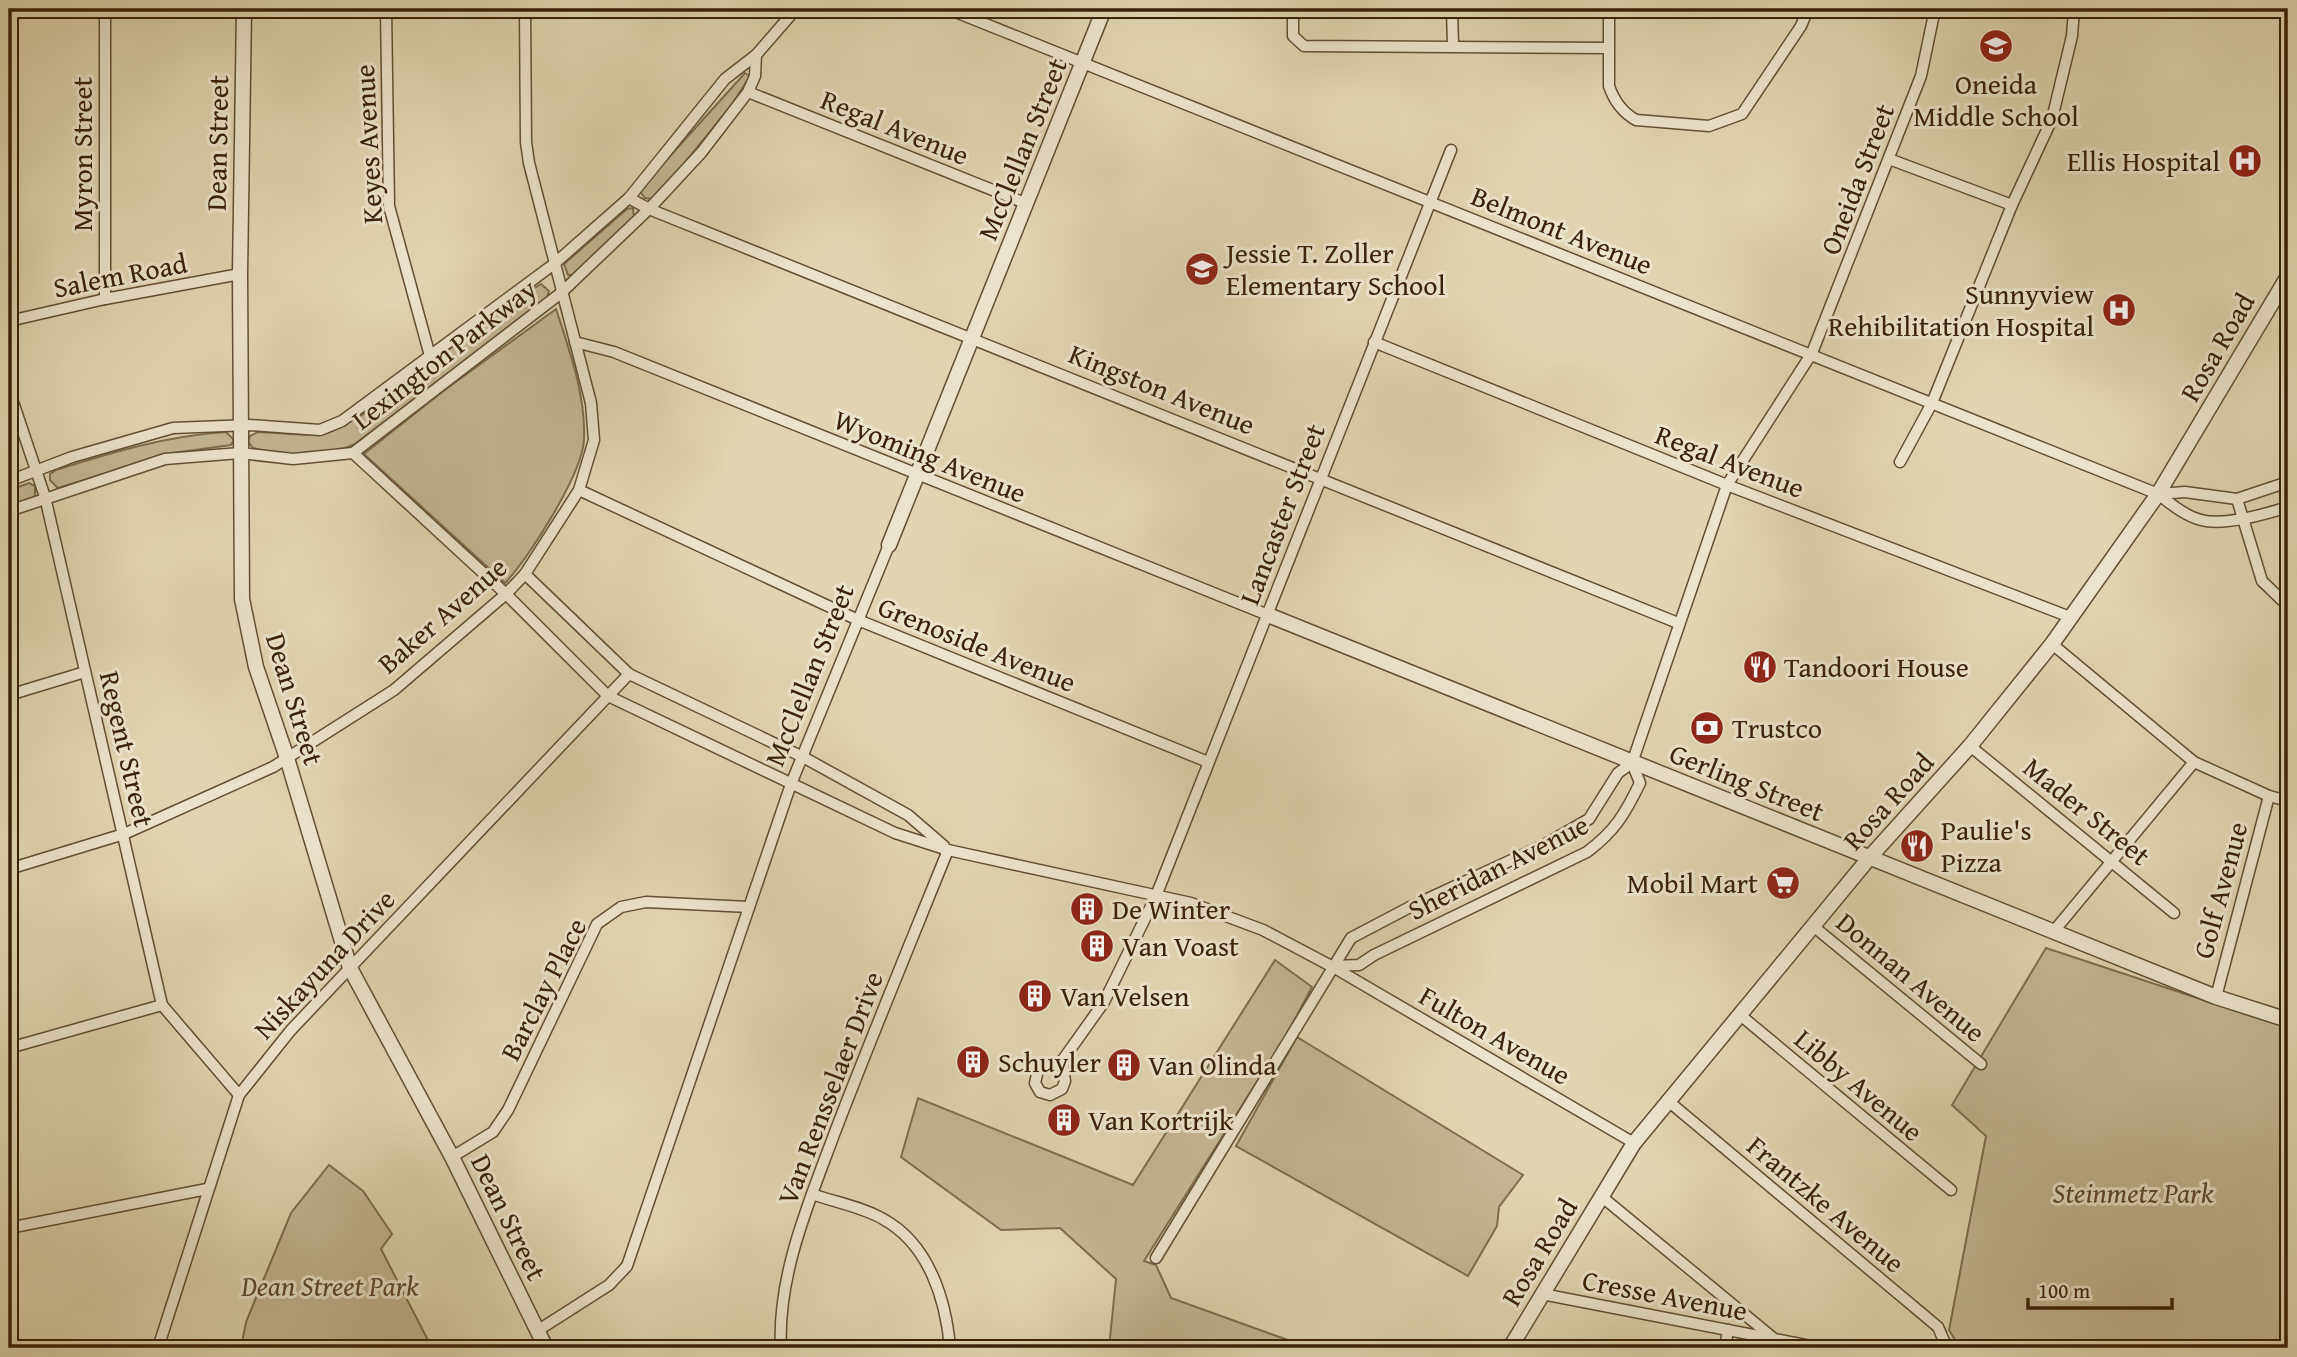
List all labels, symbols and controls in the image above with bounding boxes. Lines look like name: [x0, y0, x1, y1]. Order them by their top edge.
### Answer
school or university icon: Oneida Middle School: [1977, 27, 2015, 65]
street label: McClellan Street: [966, 51, 1077, 246]
street label: Keyes Avenue: [343, 63, 392, 225]
place label: Oneida Middle School: [1913, 63, 2079, 136]
street label: Dean Street: [195, 74, 238, 211]
street label: Myron Street: [61, 76, 102, 232]
street label: Regal Avenue: [815, 78, 975, 175]
street label: Oneida Street: [1809, 97, 1904, 260]
place label: Ellis Hospital: [2067, 140, 2220, 181]
hospital icon: Ellis Hospital: [2226, 142, 2264, 180]
street label: Belmont Avenue: [1466, 175, 1659, 284]
place label: Jessie T. Zoller Elementary School: [1223, 232, 1446, 305]
street label: Salem Road: [49, 241, 190, 308]
school or university icon: Jessie T. Zoller Elementary School: [1183, 250, 1221, 288]
street label: Lexington Parkway: [342, 268, 545, 439]
place label: Sunnyview Rehibilitation Hospital: [1828, 273, 2094, 346]
street label: Rosa Road: [2169, 285, 2264, 409]
hospital icon: Sunnyview Rehibilitation Hospital: [2100, 291, 2138, 329]
street label: Kingston Avenue: [1063, 333, 1261, 445]
street label: Wyoming Avenue: [828, 398, 1032, 513]
street label: Regal Avenue: [1650, 413, 1811, 508]
street label: Lancaster Street: [1228, 417, 1335, 610]
street label: Baker Avenue: [368, 547, 515, 682]
street label: McClellan Street: [753, 577, 864, 772]
street label: Grenoside Avenue: [872, 585, 1082, 702]
street label: Dean Street: [256, 628, 335, 770]
place label: Tandoori House: [1784, 646, 1969, 687]
restaurant icon: Tandoori House: [1741, 648, 1779, 686]
street label: Regent Street: [90, 667, 165, 831]
place label: Trustco: [1732, 707, 1822, 748]
bank icon: Trustco: [1688, 709, 1726, 747]
street label: Gerling Street: [1664, 732, 1831, 831]
street label: Rosa Road: [1832, 743, 1943, 859]
street label: Mader Street: [2015, 747, 2160, 875]
street label: Sheridan Avenue: [1400, 803, 1595, 930]
place label: Paulie's Pizza: [1941, 809, 2032, 882]
street label: Golf Avenue: [2182, 817, 2257, 963]
restaurant icon: Paulie's Pizza: [1898, 827, 1936, 865]
place label: Mobil Mart: [1627, 862, 1758, 903]
supermarket icon: Mobil Mart: [1764, 864, 1802, 902]
street label: Niskayuna Drive: [243, 880, 404, 1048]
place label: De Winter: [1112, 888, 1231, 929]
building icon: De Winter: [1068, 890, 1106, 928]
street label: Donnan Avenue: [1828, 902, 1995, 1051]
street label: Barclay Place: [489, 910, 596, 1067]
place label: Van Voast: [1122, 925, 1239, 966]
building icon: Van Voast: [1078, 927, 1116, 965]
street label: Van Rensselaer Drive: [766, 965, 893, 1210]
place label: Van Velsen: [1060, 975, 1190, 1016]
street label: Fulton Avenue: [1412, 975, 1579, 1095]
building icon: Van Velsen: [1016, 977, 1054, 1015]
street label: Libby Avenue: [1786, 1019, 1932, 1151]
place label: Schuyler: [998, 1041, 1101, 1082]
building icon: Schuyler: [954, 1043, 992, 1081]
place label: Van Olinda: [1148, 1044, 1277, 1085]
building icon: Van Olinda: [1105, 1046, 1143, 1084]
place label: Van Kortrijk: [1088, 1099, 1234, 1140]
building icon: Van Kortrijk: [1045, 1101, 1083, 1139]
street label: Frantzke Avenue: [1738, 1125, 1914, 1282]
street label: Dean Street: [461, 1147, 558, 1287]
park label: Steinmetz Park: [2053, 1172, 2214, 1213]
street label: Rosa Road: [1490, 1190, 1587, 1314]
street label: Cresse Avenue: [1579, 1258, 1751, 1331]
park label: Dean Street Park: [240, 1265, 419, 1306]
scale bar: [2028, 1266, 2171, 1310]
text: 100 m: [2038, 1275, 2090, 1306]

